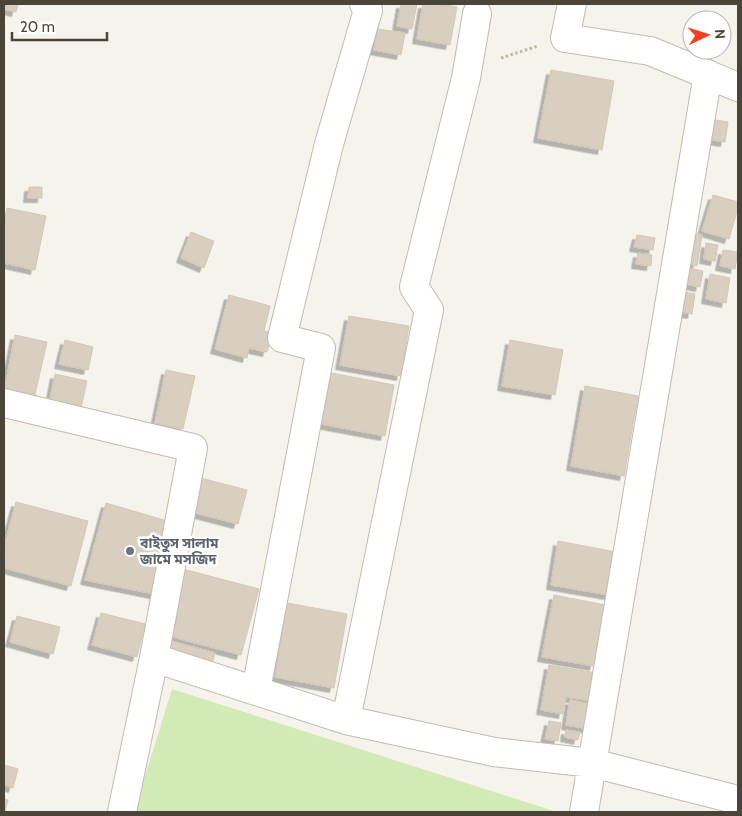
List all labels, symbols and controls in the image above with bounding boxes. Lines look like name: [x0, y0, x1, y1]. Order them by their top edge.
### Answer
scale bar: [12, 10, 108, 42]
north arrow: [682, 10, 732, 60]
text: 20 m: [20, 18, 55, 36]
text: N: [711, 29, 729, 40]
place label: বাইতুস সালাম জামে মসজিদ: [139, 534, 219, 568]
marker: বাইতুস সালাম জামে মসজিদ: [124, 545, 136, 557]

